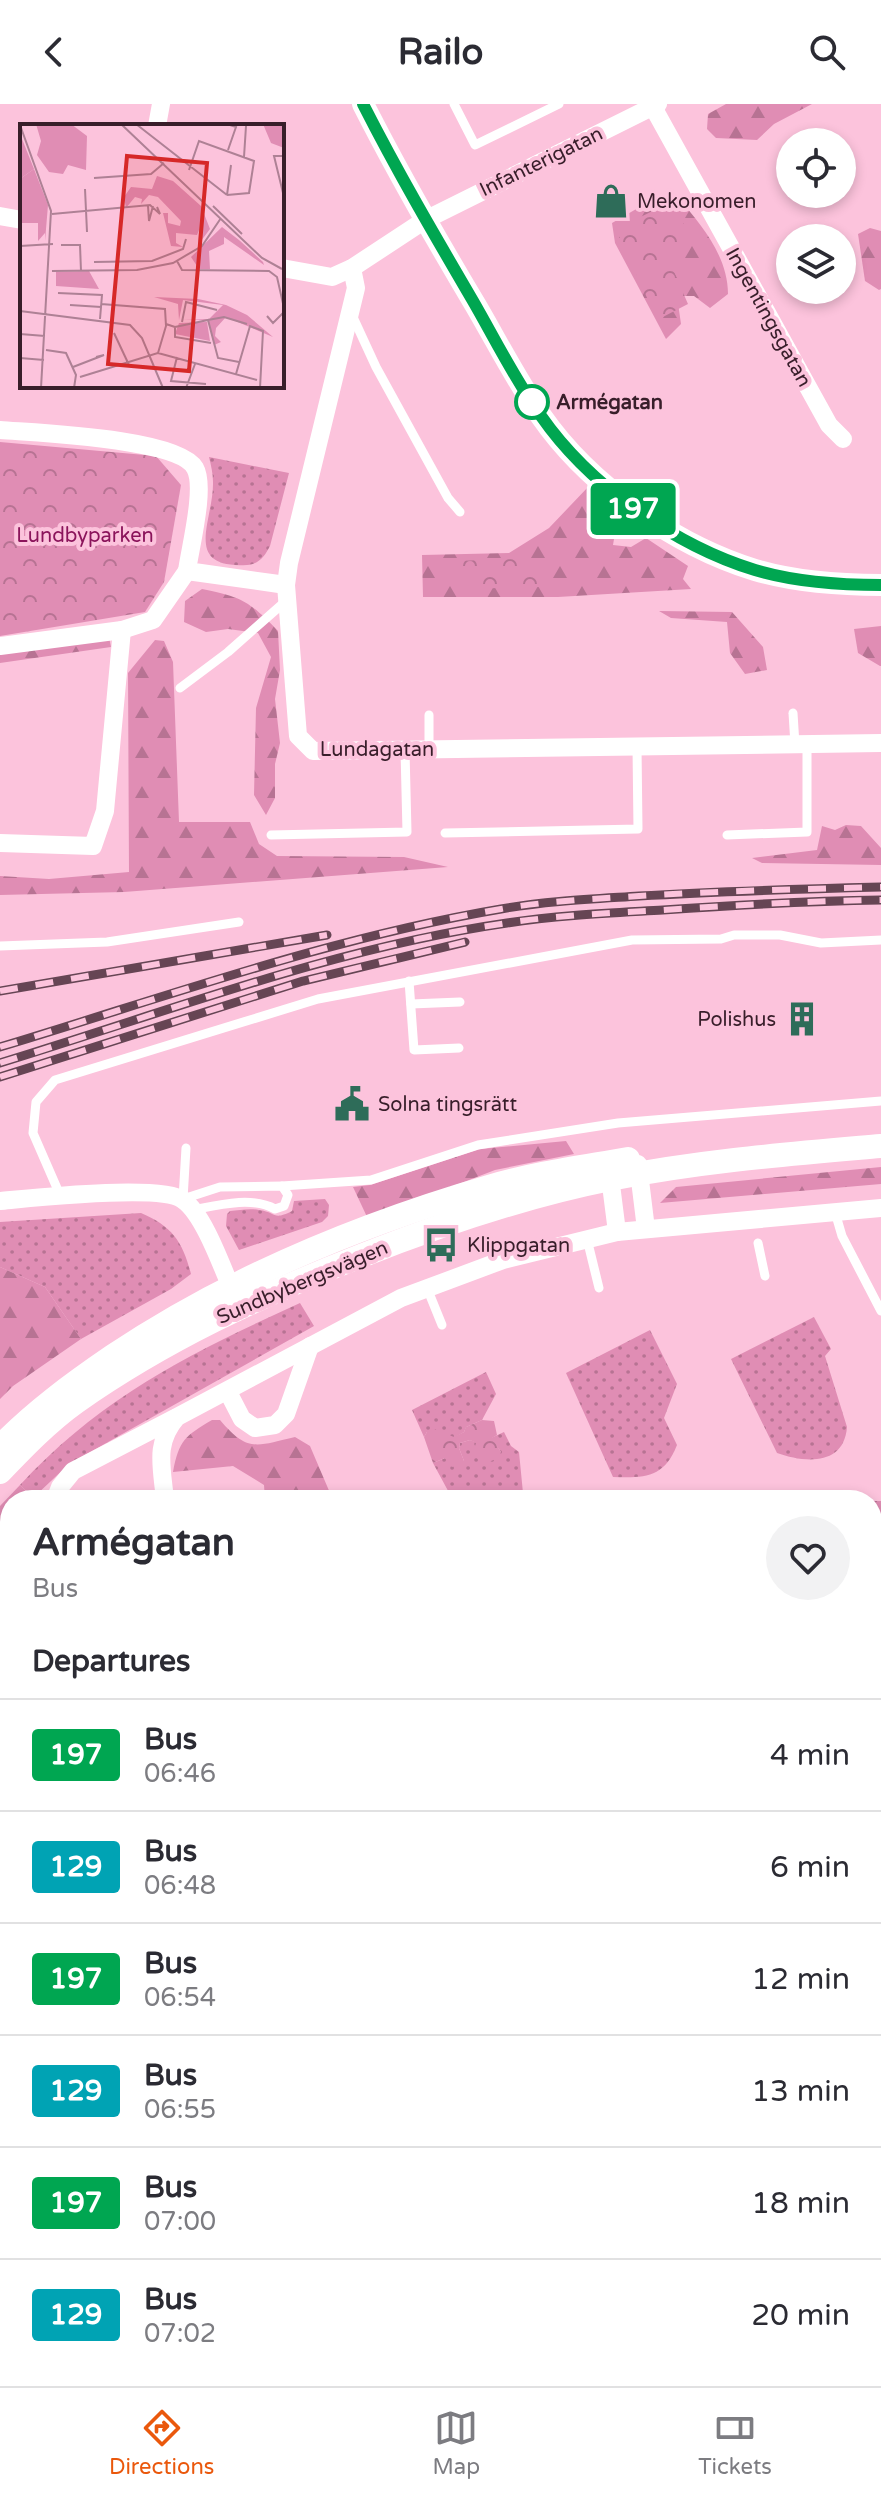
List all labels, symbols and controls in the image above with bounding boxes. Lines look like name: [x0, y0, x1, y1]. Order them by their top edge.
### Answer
icon: back: [32, 30, 76, 74]
icon: search: [805, 30, 849, 74]
text: Railo: [398, 31, 483, 74]
street label: Infanterigatan: [476, 122, 607, 202]
inset map: [20, 124, 284, 388]
map controls: [776, 128, 856, 304]
button: locate: [776, 128, 856, 208]
shop icon: Mekonomen: [592, 182, 630, 220]
place label: Mekonomen: [637, 190, 756, 214]
button: layers: [776, 224, 856, 304]
street label: Ingentingsgatan: [720, 244, 816, 391]
marker: Armégatan: [515, 385, 549, 419]
place label: Armégatan: [556, 391, 663, 415]
line badge: 197: [587, 483, 679, 535]
text: 197: [607, 492, 659, 526]
park label: Lundbyparken: [16, 524, 154, 548]
street label: Lundagatan: [320, 738, 434, 762]
building icon: Polishus: [783, 1000, 821, 1038]
place label: Polishus: [697, 1008, 776, 1032]
public building icon: Solna tingsrätt: [333, 1085, 371, 1123]
place label: Solna tingsrätt: [378, 1093, 517, 1117]
bus stop icon: Klippgatan: [422, 1226, 460, 1264]
place label: Klippgatan: [467, 1234, 570, 1258]
street label: Sundbybergsvägen: [213, 1236, 392, 1330]
button: heart: [766, 1516, 850, 1600]
text: Armégatan: [32, 1520, 235, 1566]
text: Bus: [32, 1573, 78, 1604]
text: Departures: [32, 1643, 190, 1680]
text: Bus: [144, 1721, 197, 1758]
text: 4 min: [770, 1737, 850, 1774]
text: 197: [50, 1738, 102, 1772]
text: 06:46: [144, 1758, 216, 1789]
text: Bus: [144, 1833, 197, 1870]
text: 6 min: [770, 1849, 850, 1886]
text: 129: [50, 1850, 102, 1884]
text: 06:48: [144, 1870, 216, 1901]
text: Bus: [144, 1945, 197, 1982]
text: 12 min: [751, 1961, 850, 1998]
text: 197: [50, 1962, 102, 1996]
text: 06:54: [144, 1982, 216, 2013]
text: Bus: [144, 2057, 197, 2094]
text: 13 min: [751, 2073, 850, 2110]
text: 129: [50, 2074, 102, 2108]
text: 06:55: [144, 2094, 216, 2125]
text: Bus: [144, 2169, 197, 2206]
text: 18 min: [751, 2185, 850, 2222]
text: 197: [50, 2186, 102, 2220]
text: 07:00: [144, 2206, 216, 2237]
text: Bus: [144, 2281, 197, 2318]
text: 20 min: [751, 2297, 850, 2334]
text: 129: [50, 2298, 102, 2332]
text: 07:02: [144, 2318, 216, 2349]
tab: Directions: [109, 2406, 214, 2480]
tab: Map: [433, 2406, 480, 2480]
tab: Tickets: [698, 2406, 772, 2480]

